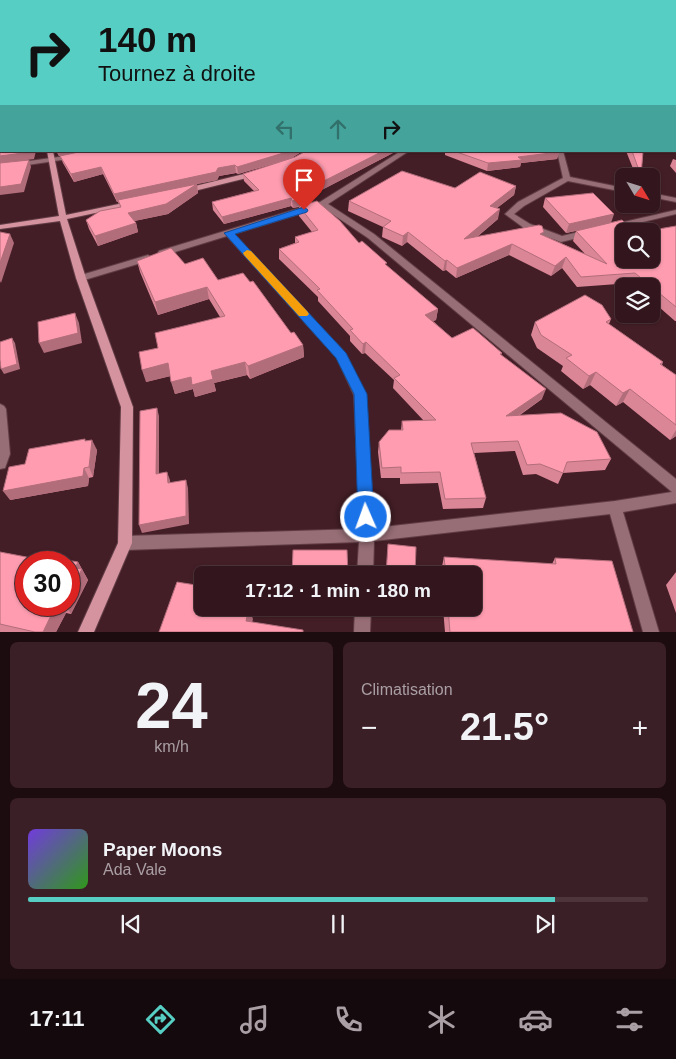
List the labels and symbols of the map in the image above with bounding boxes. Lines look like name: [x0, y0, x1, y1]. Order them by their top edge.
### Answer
pin: [283, 159, 325, 210]
north arrow: [615, 168, 660, 212]
position arrow: [339, 490, 391, 542]
speed limit sign: 30: [15, 551, 80, 616]

